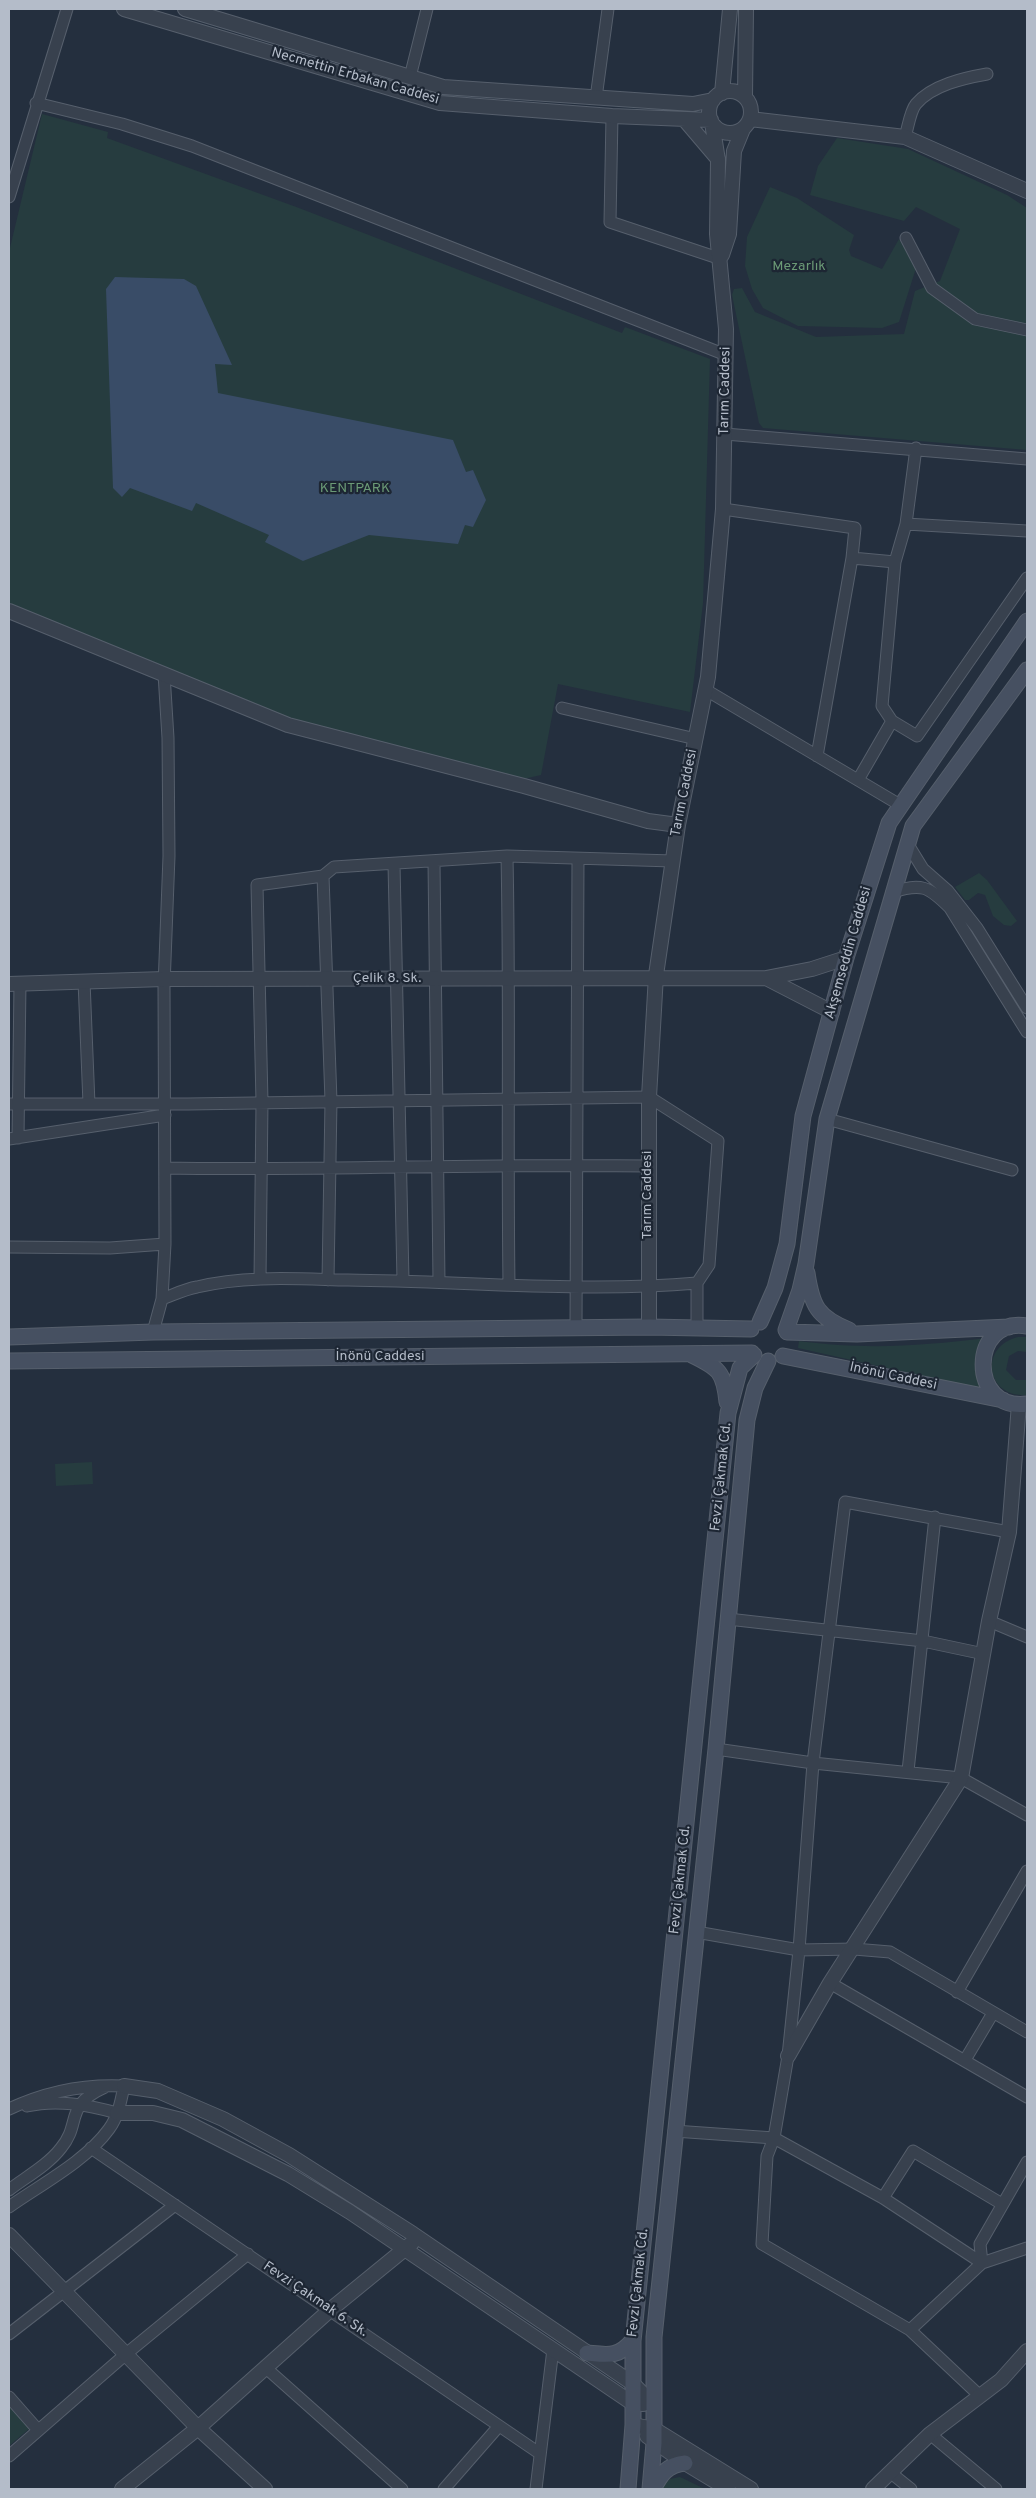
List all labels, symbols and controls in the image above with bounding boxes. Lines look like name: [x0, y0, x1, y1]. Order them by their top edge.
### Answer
street label: Necmettin Erbakan Caddesi: [269, 45, 441, 109]
park label: Mezarlık: [772, 259, 826, 275]
street label: Tarım Caddesi: [717, 346, 735, 436]
park label: KENTPARK: [320, 481, 390, 497]
street label: Tarım Caddesi: [668, 748, 702, 838]
street label: Akşemseddin Caddesi: [822, 885, 876, 1021]
street label: Çelik 8. Sk.: [353, 971, 421, 987]
street label: Tarım Caddesi: [640, 1151, 656, 1239]
street label: İnönü Caddesi: [336, 1349, 424, 1365]
street label: İnönü Caddesi: [848, 1360, 938, 1394]
street label: Fevzi Çakmak Cd.: [708, 1422, 736, 1532]
street label: Fevzi Çakmak Cd.: [667, 1825, 695, 1935]
street label: Fevzi Çakmak Cd.: [625, 2228, 653, 2338]
street label: Fevzi Çakmak 6. Sk.: [259, 2259, 371, 2341]

